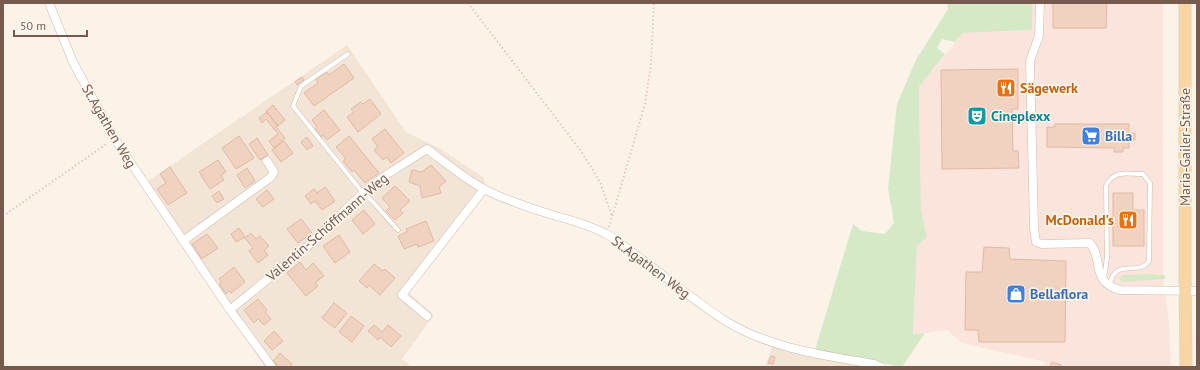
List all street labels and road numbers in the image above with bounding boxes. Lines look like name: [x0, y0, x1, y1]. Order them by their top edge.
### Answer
street label: St.Agathen Weg: [78, 81, 140, 171]
street label: Maria-Gailer-Straße: [1176, 88, 1194, 206]
street label: Valentin-Schöffmann-Weg: [261, 169, 392, 286]
street label: St.Agathen Weg: [608, 232, 694, 302]

